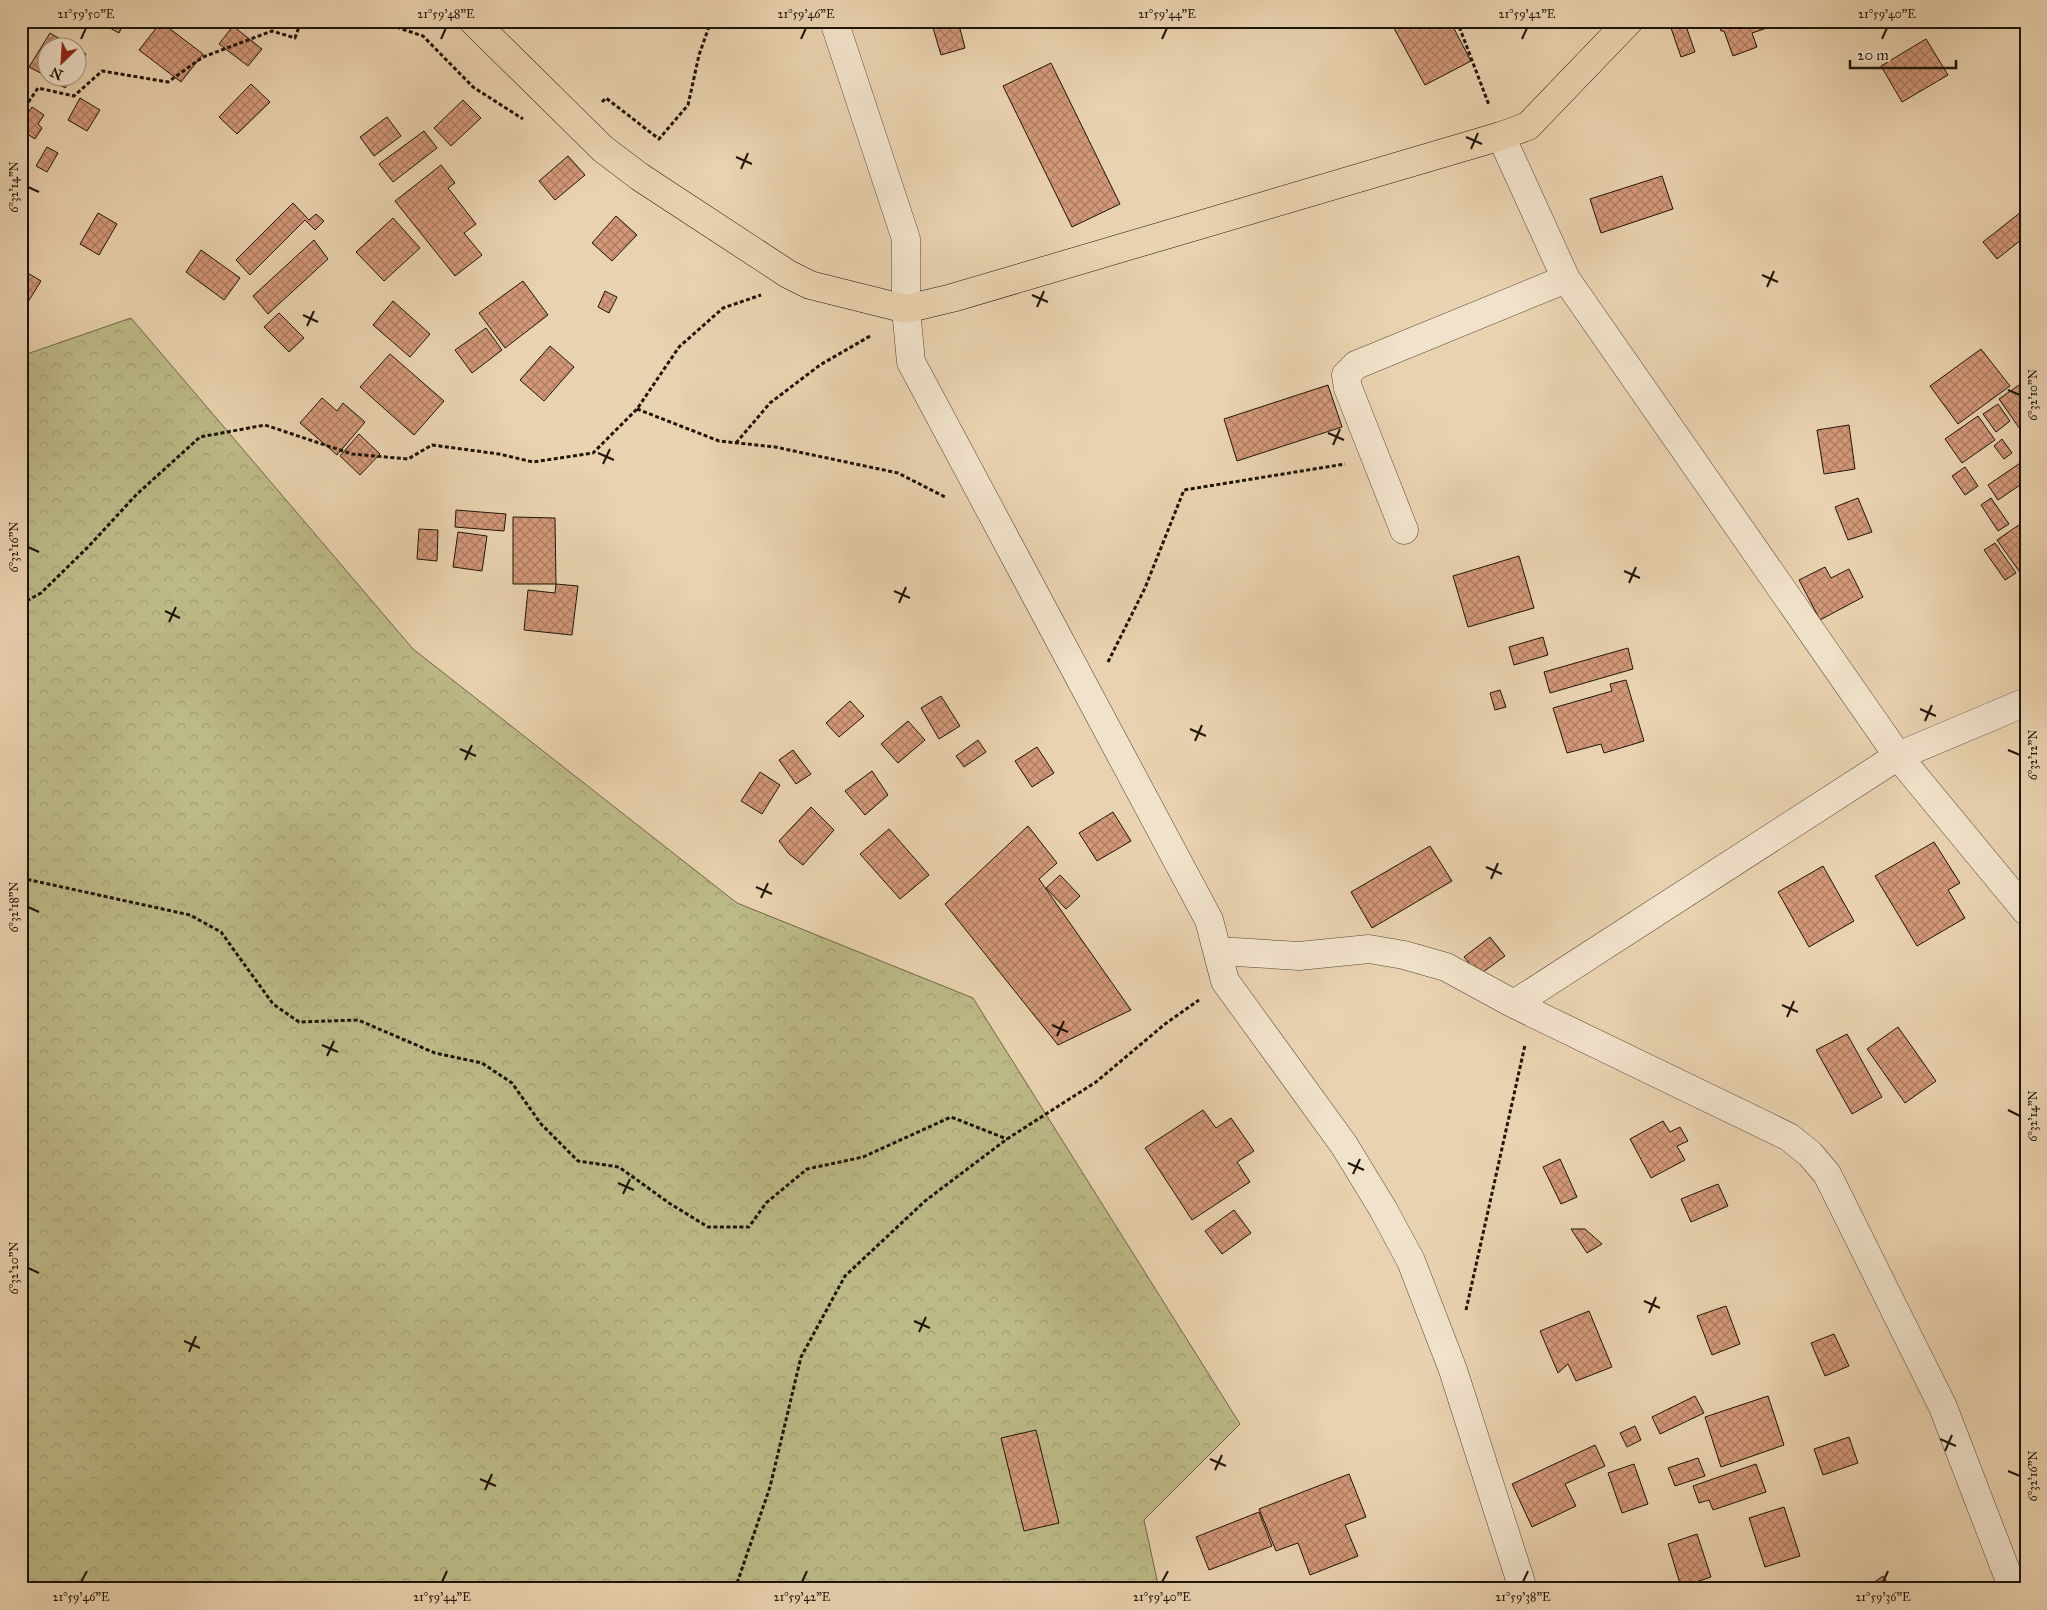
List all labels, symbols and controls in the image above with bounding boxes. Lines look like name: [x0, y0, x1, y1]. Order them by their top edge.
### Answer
text: 21°59'50"E: [58, 7, 115, 21]
text: 21°59'48"E: [417, 7, 475, 21]
text: 21°59'46"E: [777, 7, 835, 21]
text: 21°59'44"E: [1138, 7, 1196, 21]
text: 21°59'42"E: [1499, 7, 1556, 21]
text: 21°59'40"E: [1858, 7, 1916, 21]
north arrow: [38, 38, 88, 88]
scale bar: [1850, 38, 1956, 70]
text: 20 m: [1857, 46, 1889, 64]
text: N: [48, 63, 66, 84]
text: 6°32'14"N: [7, 161, 21, 213]
text: 6°32'10"N: [2026, 369, 2040, 421]
text: 6°32'16"N: [7, 522, 21, 572]
text: 6°32'12"N: [2026, 730, 2040, 780]
text: 6°32'18"N: [7, 881, 21, 933]
text: 6°32'14"N: [2026, 1090, 2040, 1142]
text: 6°32'20"N: [7, 1242, 21, 1294]
text: 6°32'16"N: [2026, 1451, 2040, 1501]
text: 21°59'46"E: [52, 1590, 110, 1604]
text: 21°59'44"E: [413, 1590, 471, 1604]
text: 21°59'42"E: [774, 1590, 831, 1604]
text: 21°59'40"E: [1133, 1590, 1191, 1604]
text: 21°59'38"E: [1495, 1590, 1551, 1604]
text: 21°59'36"E: [1855, 1590, 1911, 1604]

